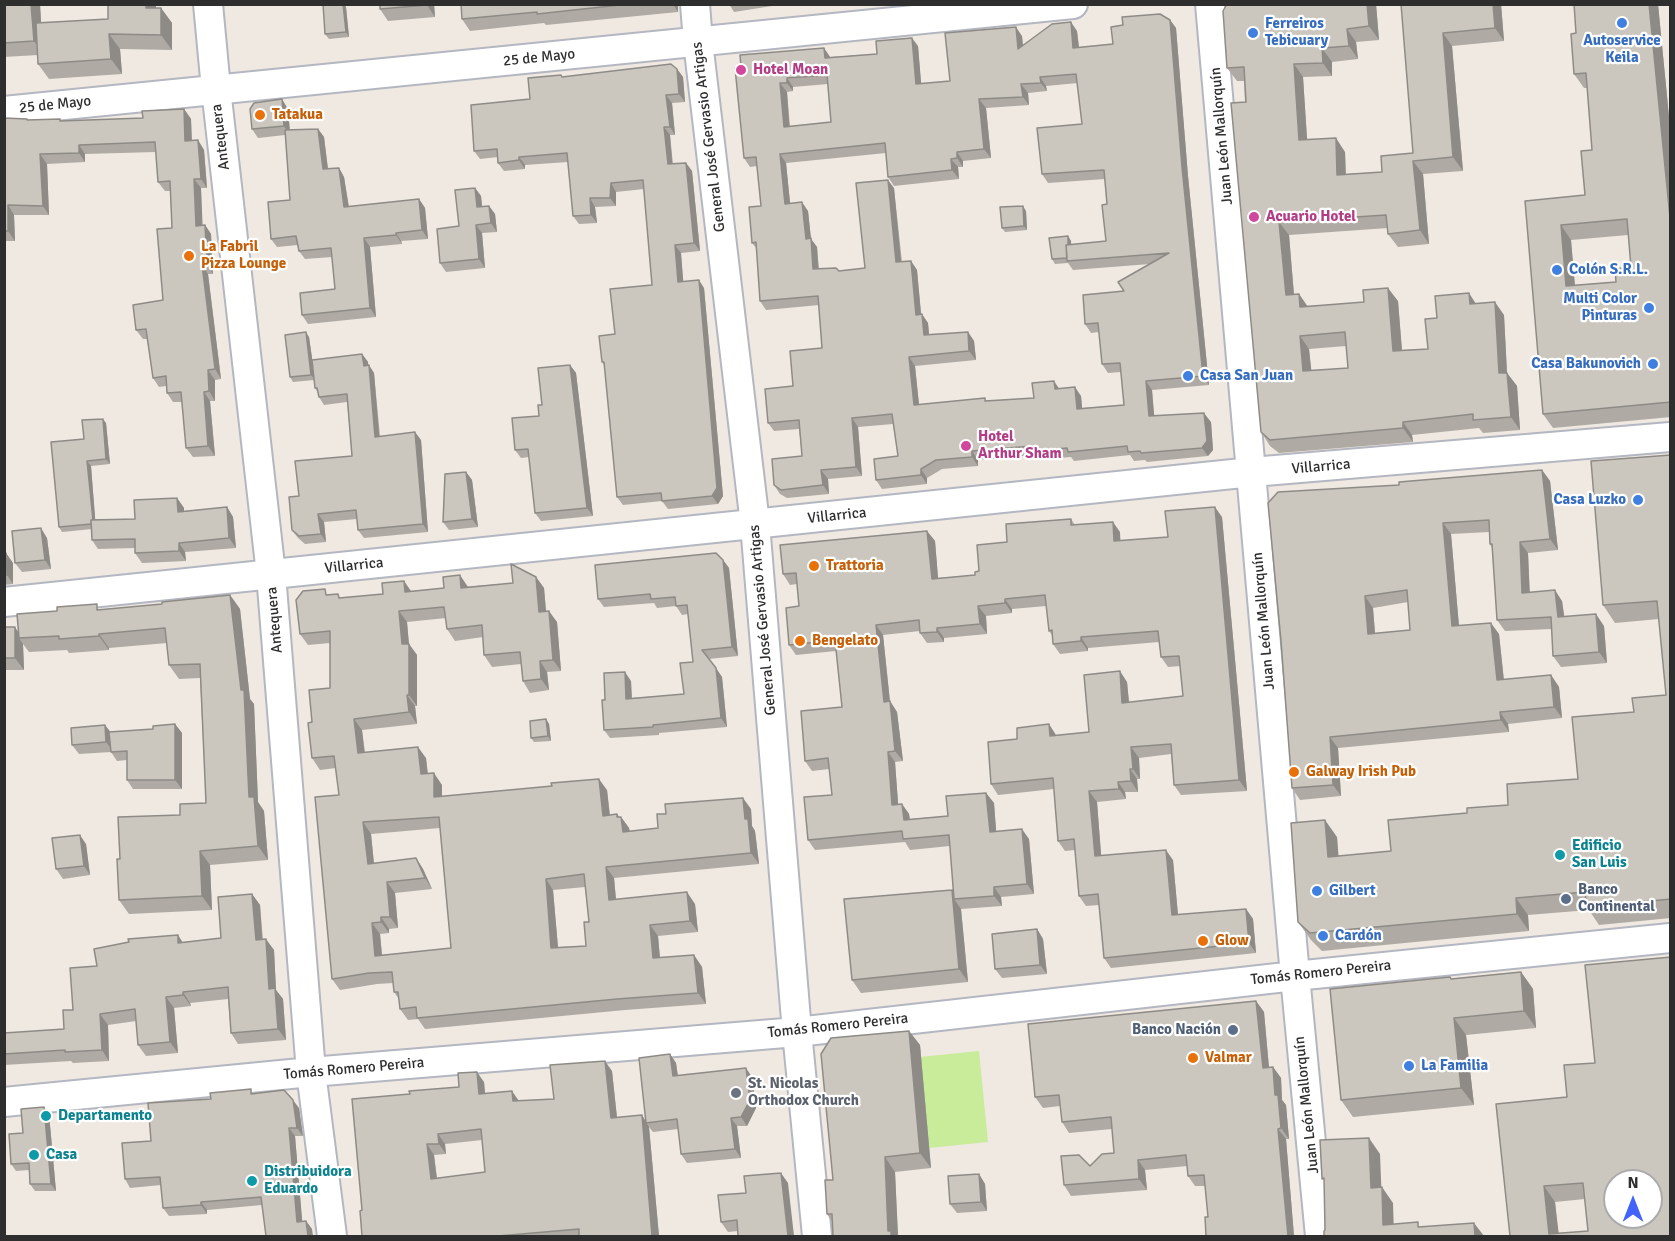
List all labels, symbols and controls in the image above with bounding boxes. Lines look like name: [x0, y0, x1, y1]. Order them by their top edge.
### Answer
place label: Ferreiros Tebicuary: [1265, 15, 1328, 50]
marker: Autoservice Keila: [1615, 16, 1629, 30]
marker: Ferreiros Tebicuary: [1246, 26, 1260, 40]
place label: Autoservice Keila: [1583, 32, 1661, 67]
street label: General José Gervasio Artigas: [688, 41, 730, 233]
street label: 25 de Mayo: [502, 45, 576, 71]
place label: Hotel Moan: [753, 61, 828, 79]
marker: Hotel Moan: [734, 63, 748, 77]
street label: Juan León Mallorquín: [1207, 66, 1237, 206]
street label: 25 de Mayo: [18, 92, 92, 118]
street label: Antequera: [208, 103, 234, 171]
place label: Tatakua: [272, 106, 323, 124]
marker: Tatakua: [253, 108, 267, 122]
place label: Acuario Hotel: [1266, 208, 1356, 226]
marker: Acuario Hotel: [1247, 210, 1261, 224]
place label: La Fabril Pizza Lounge: [201, 238, 286, 273]
marker: La Fabril Pizza Lounge: [182, 249, 196, 263]
place label: Colón S.R.L.: [1569, 261, 1648, 279]
marker: Colón S.R.L.: [1550, 263, 1564, 277]
place label: Multi Color Pinturas: [1563, 290, 1637, 325]
marker: Multi Color Pinturas: [1642, 301, 1656, 315]
place label: Casa Bakunovich: [1531, 355, 1641, 373]
marker: Casa Bakunovich: [1646, 357, 1660, 371]
place label: Casa San Juan: [1200, 367, 1293, 385]
marker: Casa San Juan: [1181, 369, 1195, 383]
place label: Hotel Arthur Sham: [978, 428, 1062, 463]
marker: Hotel Arthur Sham: [959, 439, 973, 453]
street label: Villarrica: [1291, 455, 1351, 479]
place label: Casa Luzko: [1553, 491, 1626, 509]
marker: Casa Luzko: [1631, 493, 1645, 507]
street label: Villarrica: [807, 504, 867, 528]
street label: General José Gervasio Artigas: [746, 524, 780, 716]
street label: Juan León Mallorquín: [1249, 551, 1279, 691]
street label: Villarrica: [324, 554, 384, 578]
place label: Trattoria: [826, 557, 884, 575]
marker: Trattoria: [807, 559, 821, 573]
street label: Antequera: [263, 586, 287, 654]
place label: Bengelato: [812, 632, 878, 650]
marker: Bengelato: [793, 634, 807, 648]
place label: Galway Irish Pub: [1306, 763, 1416, 781]
marker: Galway Irish Pub: [1287, 765, 1301, 779]
place label: Edificio San Luis: [1572, 837, 1627, 872]
marker: Edificio San Luis: [1553, 848, 1567, 862]
place label: Banco Continental: [1578, 881, 1655, 916]
place label: Gilbert: [1329, 882, 1376, 900]
marker: Gilbert: [1310, 884, 1324, 898]
marker: Banco Continental: [1559, 892, 1573, 906]
place label: Cardón: [1335, 927, 1382, 945]
marker: Cardón: [1316, 929, 1330, 943]
place label: Glow: [1215, 932, 1249, 950]
marker: Glow: [1196, 934, 1210, 948]
street label: Tomás Romero Pereira: [1250, 957, 1392, 989]
street label: Tomás Romero Pereira: [767, 1010, 909, 1042]
place label: Banco Nación: [1132, 1021, 1221, 1039]
marker: Banco Nación: [1226, 1023, 1240, 1037]
street label: Juan León Mallorquín: [1291, 1035, 1323, 1175]
place label: Valmar: [1205, 1049, 1252, 1067]
marker: Valmar: [1186, 1051, 1200, 1065]
street label: Tomás Romero Pereira: [283, 1054, 425, 1084]
place label: La Familia: [1421, 1057, 1488, 1075]
marker: La Familia: [1402, 1059, 1416, 1073]
place label: St. Nicolas Orthodox Church: [748, 1075, 859, 1110]
marker: St. Nicolas Orthodox Church: [729, 1086, 743, 1100]
place label: Departamento: [58, 1107, 152, 1125]
marker: Departamento: [39, 1109, 53, 1123]
place label: Casa: [46, 1146, 77, 1164]
marker: Casa: [27, 1148, 41, 1162]
place label: Distribuidora Eduardo: [264, 1163, 352, 1198]
north arrow: [1603, 1169, 1663, 1229]
text: N: [1627, 1173, 1639, 1193]
marker: Distribuidora Eduardo: [245, 1174, 259, 1188]

